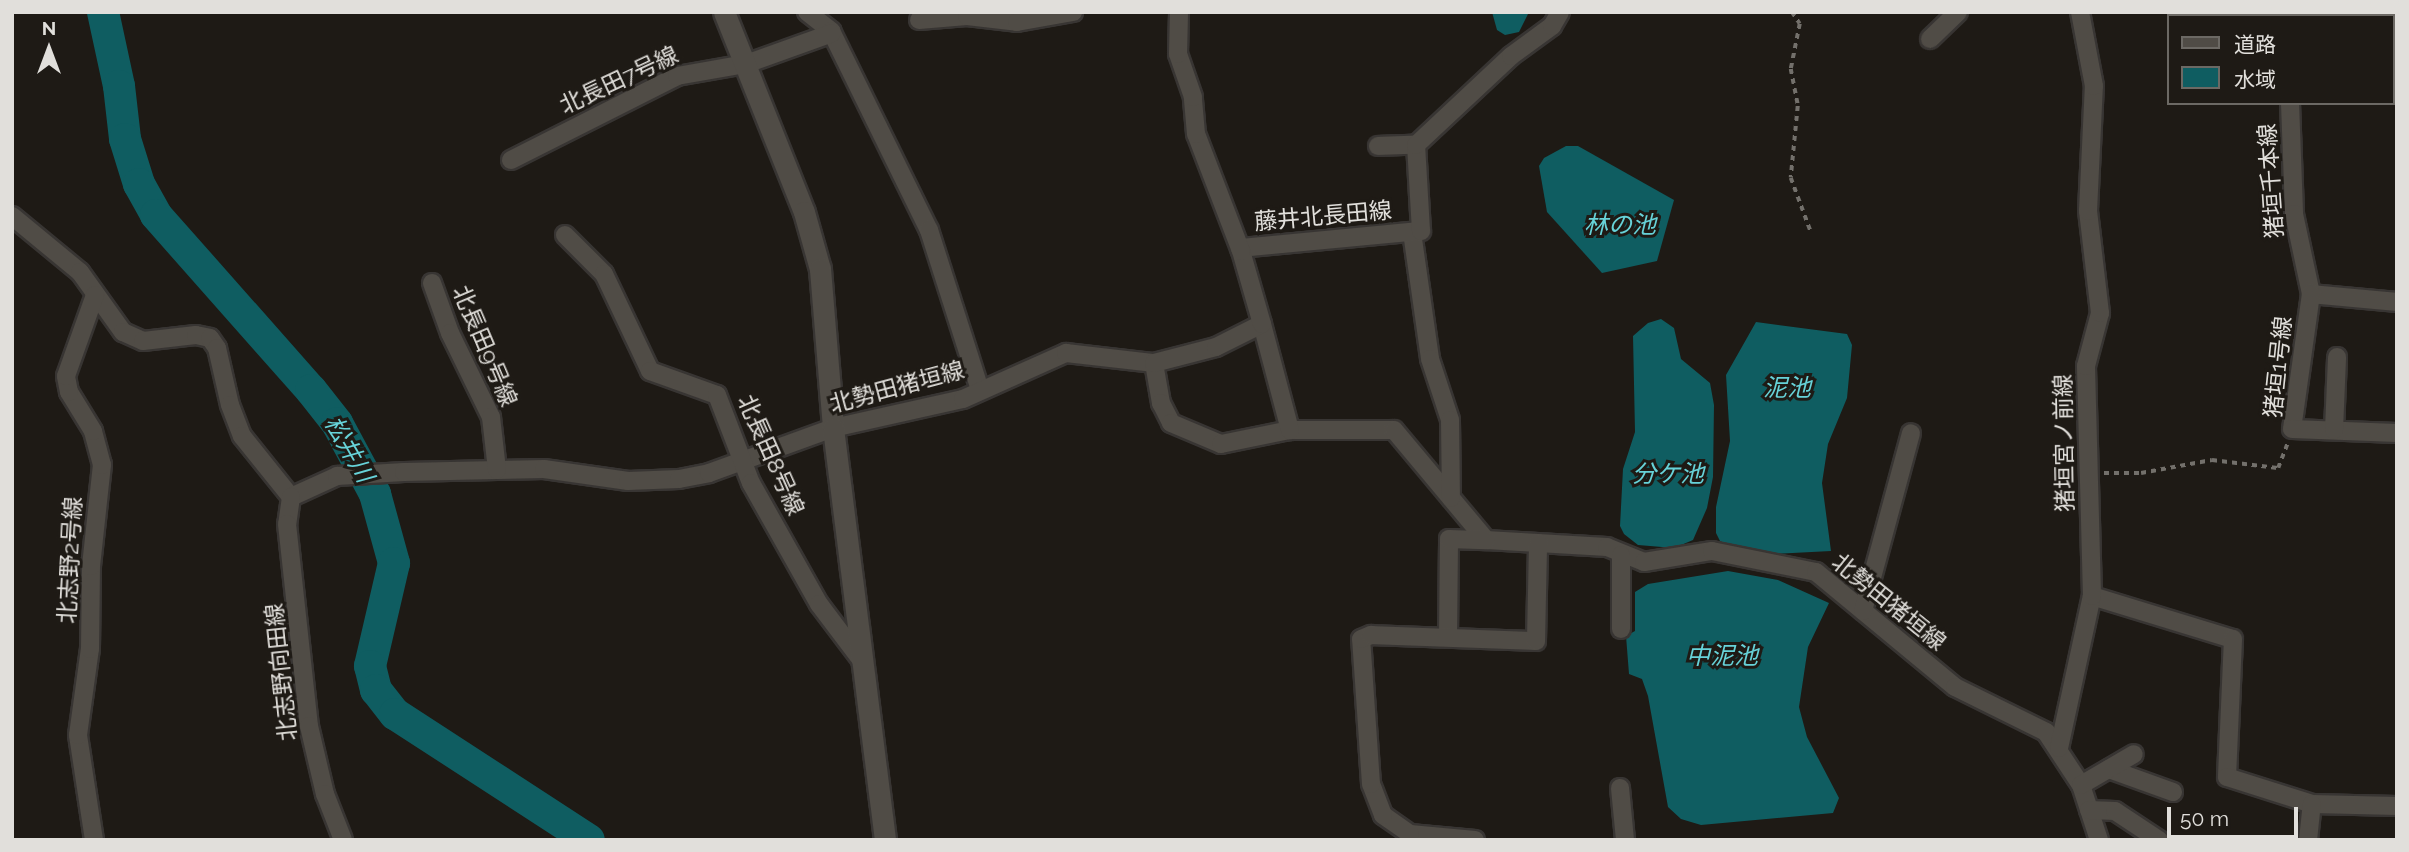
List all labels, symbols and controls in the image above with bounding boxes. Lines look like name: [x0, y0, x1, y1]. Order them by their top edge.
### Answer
north arrow: [14, 14, 84, 84]
legend: [2168, 14, 2395, 105]
text: N: [42, 17, 56, 39]
text: 道路: [2234, 32, 2276, 57]
street label: 北長田7号線: [555, 41, 683, 119]
text: 水域: [2234, 67, 2276, 92]
street label: 猪垣千本線: [2253, 123, 2289, 239]
street label: 藤井北長田線: [1253, 196, 1393, 236]
water label: 林の池: [1584, 211, 1656, 239]
street label: 北長田9号線: [447, 281, 523, 411]
street label: 猪垣1号線: [2259, 315, 2297, 419]
street label: 北勢田猪垣線: [827, 356, 967, 418]
water label: 泥池: [1763, 374, 1811, 402]
street label: 猪垣宮ノ前線: [2049, 374, 2079, 512]
street label: 北長田8号線: [732, 391, 810, 519]
water label: 松井川: [319, 411, 379, 487]
water label: 分ケ池: [1632, 460, 1704, 488]
street label: 北志野2号線: [53, 496, 87, 624]
street label: 北勢田猪垣線: [1827, 548, 1951, 656]
street label: 北志野向田線: [260, 602, 302, 742]
water label: 中泥池: [1686, 642, 1758, 670]
scale bar: [2171, 792, 2302, 836]
text: 50 m: [2180, 806, 2229, 831]

